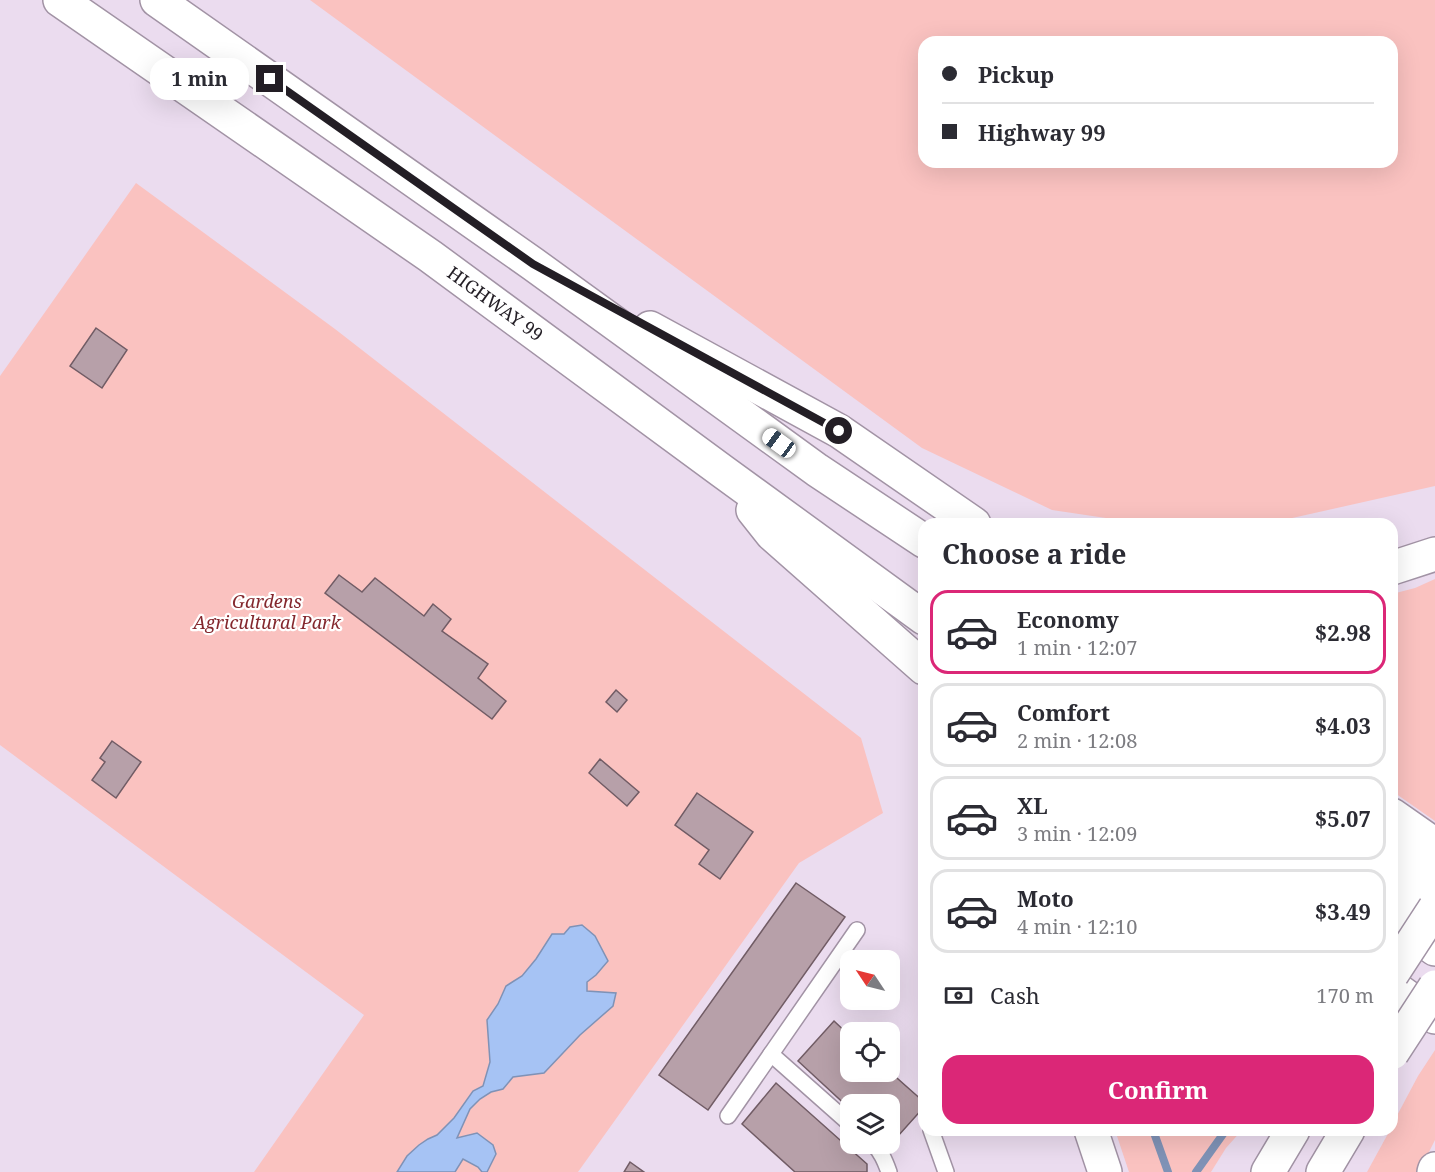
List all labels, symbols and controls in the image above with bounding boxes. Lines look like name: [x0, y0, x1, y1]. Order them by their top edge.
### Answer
callout: 1 min: [150, 58, 249, 100]
text: Pickup: [978, 59, 1054, 89]
text: 1 min: [171, 65, 228, 92]
route end: [256, 65, 283, 92]
text: Highway 99: [978, 117, 1106, 147]
street label: HIGHWAY 99: [443, 260, 548, 346]
route start: [825, 417, 852, 444]
car: [759, 425, 799, 461]
text: Choose a ride: [942, 535, 1127, 572]
park label: Gardens Agricultural Park: [191, 589, 342, 634]
text: Economy: [1017, 604, 1119, 634]
icon: car: [945, 605, 999, 659]
text: $2.98: [1315, 617, 1371, 647]
text: 1 min · 12:07: [1017, 634, 1137, 661]
text: Comfort: [1017, 697, 1110, 727]
icon: car: [945, 698, 999, 752]
text: $4.03: [1315, 710, 1371, 740]
text: 2 min · 12:08: [1017, 727, 1137, 754]
text: XL: [1017, 790, 1048, 820]
icon: car: [945, 791, 999, 845]
text: $5.07: [1315, 803, 1371, 833]
text: 3 min · 12:09: [1017, 820, 1137, 847]
text: Moto: [1017, 883, 1074, 913]
icon: car: [945, 884, 999, 938]
text: $3.49: [1315, 896, 1371, 926]
text: 4 min · 12:10: [1017, 913, 1137, 940]
north arrow: [840, 950, 900, 1010]
map controls: [840, 950, 900, 1154]
icon: cash: [942, 979, 975, 1012]
text: Cash: [990, 980, 1040, 1010]
text: 170 m: [1316, 982, 1374, 1009]
button: locate: [840, 1022, 900, 1082]
button: Confirm: [942, 1055, 1374, 1124]
button: layers: [840, 1094, 900, 1154]

